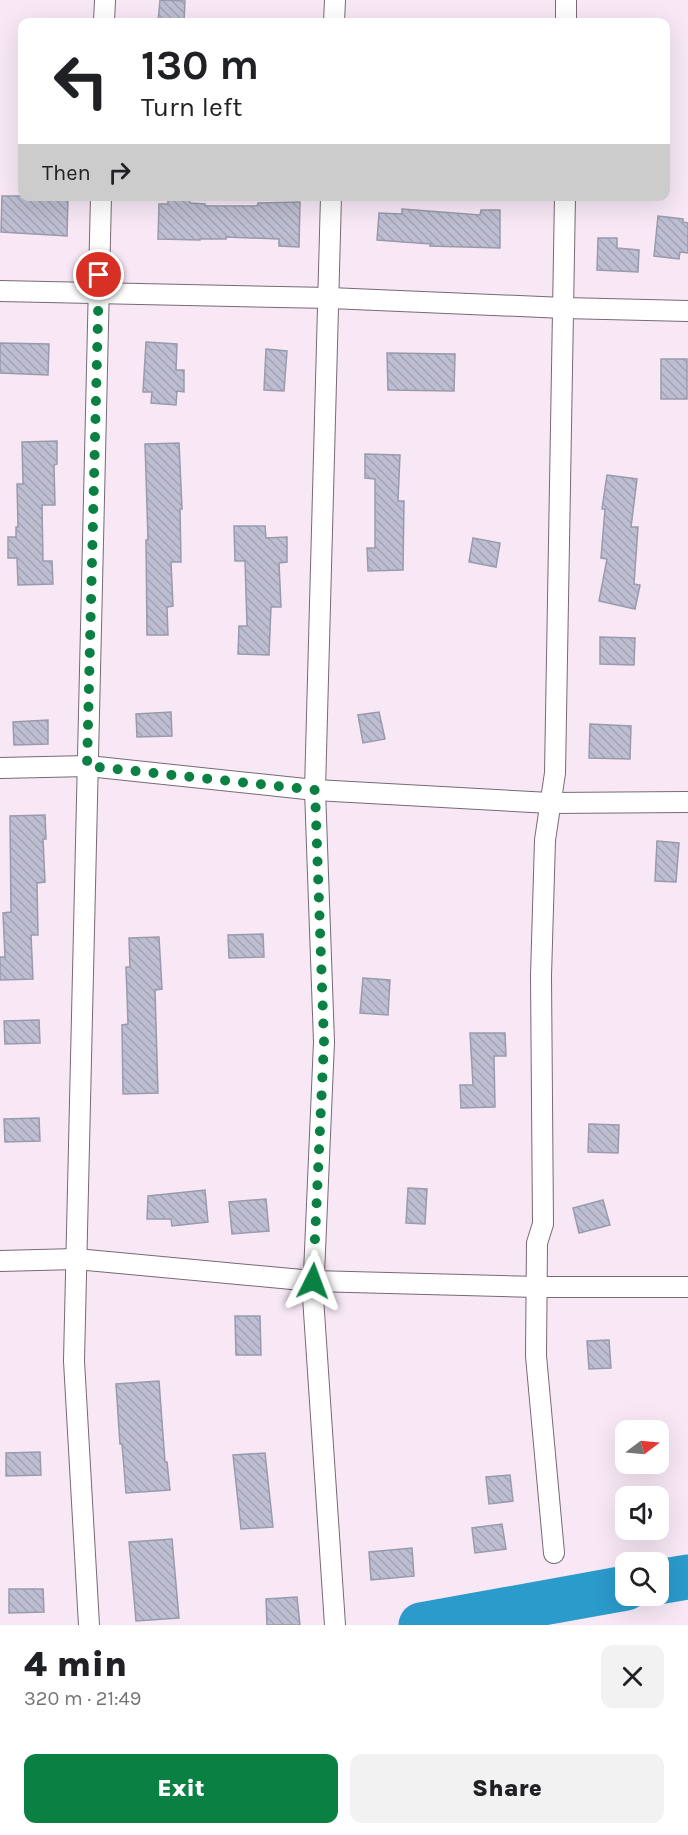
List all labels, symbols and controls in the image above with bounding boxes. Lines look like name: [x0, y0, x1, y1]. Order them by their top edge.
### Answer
text: 130 m: [141, 40, 259, 90]
icon: left: [42, 42, 120, 120]
text: Turn left: [141, 91, 242, 123]
icon: right: [103, 156, 136, 189]
text: Then: [42, 160, 91, 186]
pin: [73, 249, 124, 300]
icon: arrive: [82, 258, 115, 291]
position arrow: [281, 1249, 345, 1313]
north arrow: [615, 1420, 669, 1474]
map controls: [615, 1420, 669, 1606]
button: sound: [615, 1486, 669, 1540]
button: search: [615, 1552, 669, 1606]
text: 4 min: [24, 1643, 127, 1685]
button: close: [601, 1645, 664, 1708]
text: 320 m · 21:49: [24, 1687, 141, 1710]
button: Exit: [24, 1754, 338, 1823]
button: Share: [350, 1754, 664, 1823]

